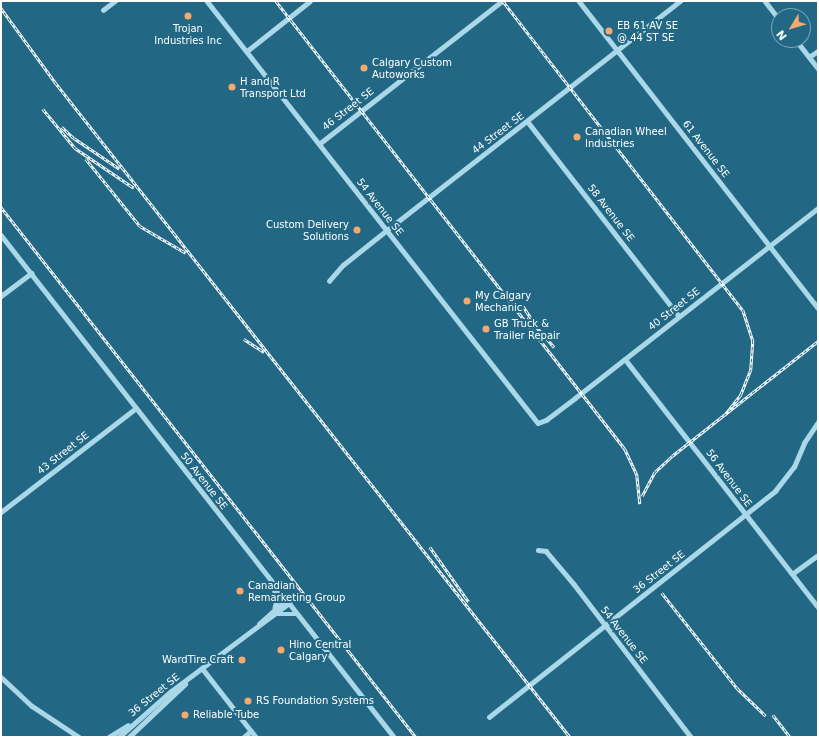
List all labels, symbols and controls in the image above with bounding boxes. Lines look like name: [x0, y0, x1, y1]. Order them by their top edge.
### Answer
north arrow: [771, 8, 811, 48]
marker: Trojan Industries Inc: [183, 11, 193, 21]
place label: EB 61 AV SE @ 44 ST SE: [617, 19, 678, 42]
place label: Trojan Industries Inc: [154, 22, 222, 46]
marker: EB 61 AV SE @ 44 ST SE: [604, 26, 614, 36]
text: N: [774, 27, 790, 43]
place label: Calgary Custom Autoworks: [372, 56, 452, 80]
marker: Calgary Custom Autoworks: [359, 63, 369, 73]
place label: H and R Transport Ltd: [240, 75, 306, 98]
marker: H and R Transport Ltd: [227, 82, 237, 92]
street label: 46 Street SE: [320, 85, 376, 133]
street label: 44 Street SE: [470, 110, 526, 156]
street label: 61 Avenue SE: [680, 118, 732, 180]
place label: Canadian Wheel Industries: [585, 125, 667, 148]
marker: Canadian Wheel Industries: [572, 132, 582, 142]
street label: 54 Avenue SE: [354, 176, 406, 238]
street label: 58 Avenue SE: [585, 182, 637, 244]
place label: Custom Delivery Solutions: [266, 218, 349, 242]
marker: Custom Delivery Solutions: [352, 225, 362, 235]
street label: 40 Street SE: [646, 285, 702, 333]
place label: My Calgary Mechanic: [475, 289, 531, 312]
marker: My Calgary Mechanic: [462, 296, 472, 306]
place label: GB Truck & Trailer Repair: [494, 317, 560, 340]
marker: GB Truck & Trailer Repair: [481, 324, 491, 334]
street label: 43 Street SE: [35, 429, 91, 477]
street label: 56 Avenue SE: [703, 447, 755, 509]
street label: 50 Avenue SE: [178, 450, 230, 512]
street label: 36 Street SE: [631, 548, 687, 596]
place label: Canadian Remarketing Group: [248, 579, 345, 602]
marker: Canadian Remarketing Group: [235, 586, 245, 596]
street label: 54 Avenue SE: [598, 604, 650, 666]
place label: Hino Central Calgary: [289, 638, 351, 662]
marker: Hino Central Calgary: [276, 645, 286, 655]
place label: WardTire Craft: [162, 654, 234, 666]
marker: WardTire Craft: [237, 655, 247, 665]
street label: 36 Street SE: [126, 671, 182, 719]
place label: RS Foundation Systems: [256, 695, 374, 707]
marker: RS Foundation Systems: [243, 696, 253, 706]
place label: Reliable Tube: [193, 709, 259, 721]
marker: Reliable Tube: [180, 710, 190, 720]

